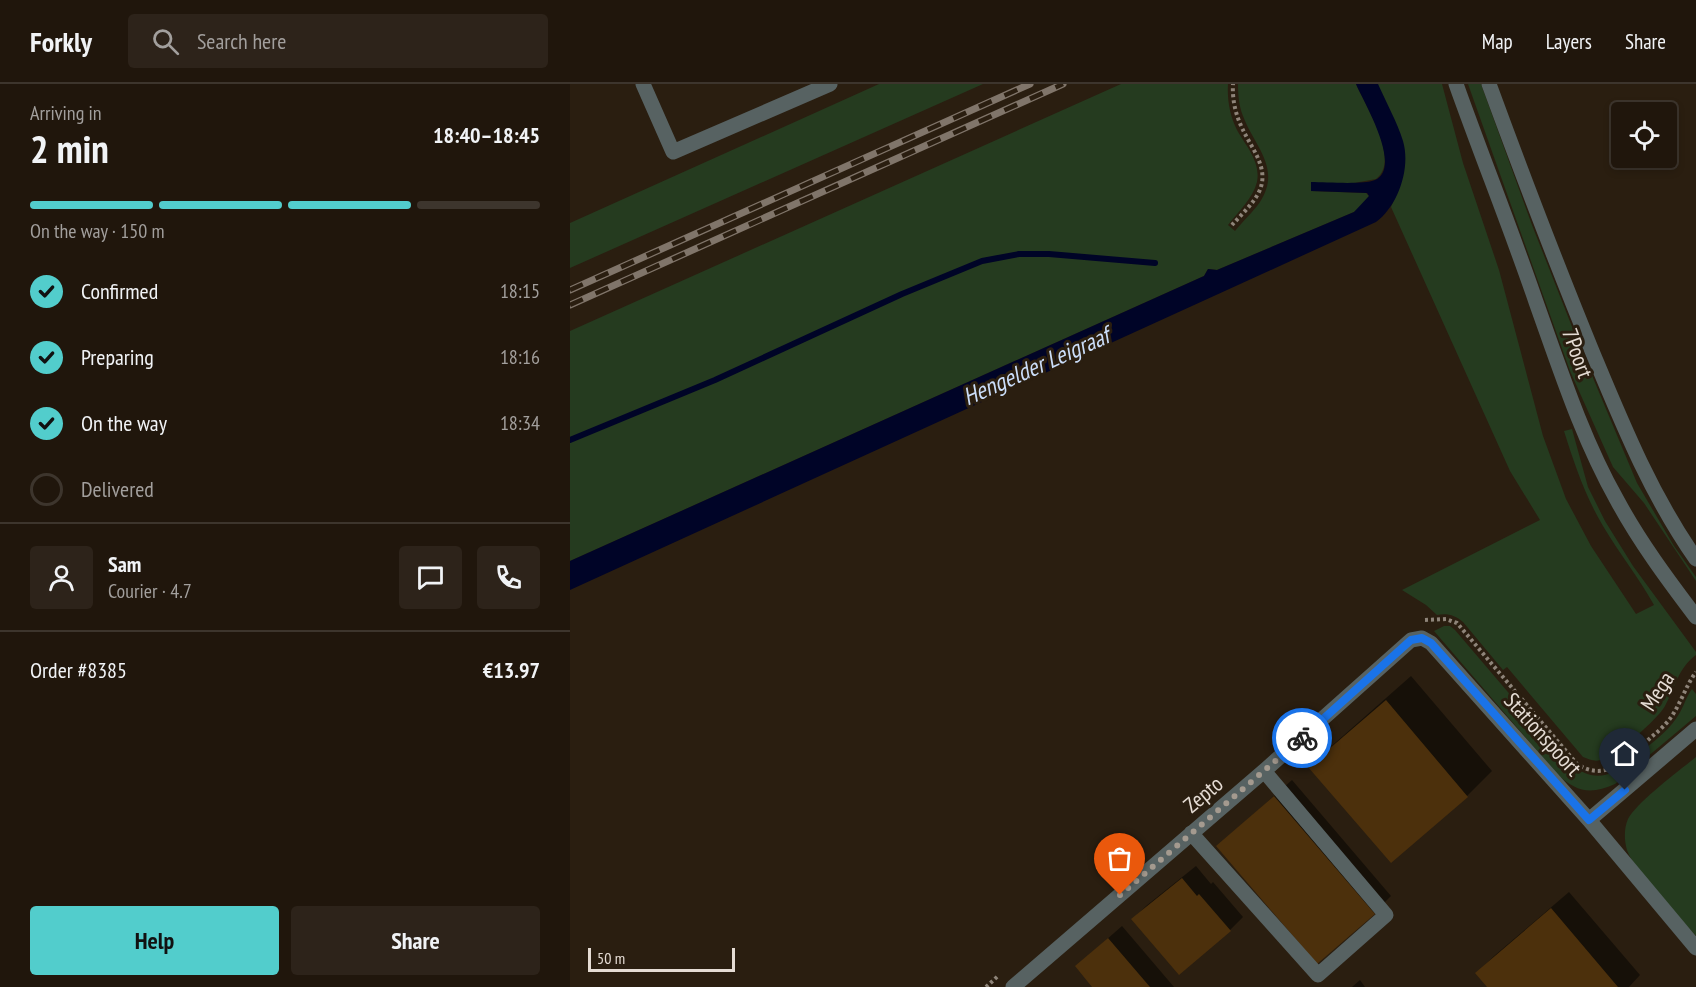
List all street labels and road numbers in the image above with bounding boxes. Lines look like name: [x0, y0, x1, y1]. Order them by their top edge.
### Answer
street label: 7Poort: [1556, 324, 1600, 382]
street label: Mega: [1634, 666, 1680, 716]
street label: Stationspoort: [1498, 686, 1588, 782]
street label: Zepto: [1178, 770, 1228, 818]

